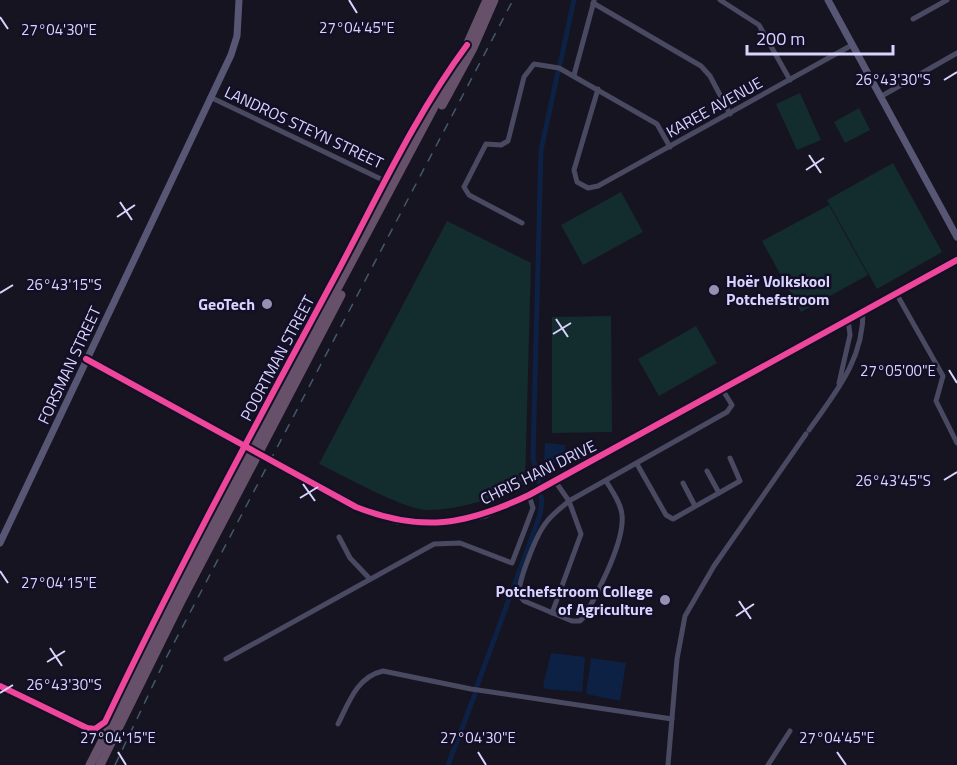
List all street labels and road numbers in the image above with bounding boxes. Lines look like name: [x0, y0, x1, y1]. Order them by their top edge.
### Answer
street label: KAREE AVENUE: [661, 71, 767, 143]
street label: LANDROS STEYN STREET: [221, 80, 388, 175]
street label: POORTMAN STREET: [234, 290, 321, 425]
street label: FORSMAN STREET: [31, 302, 107, 428]
street label: CHRIS HANI DRIVE: [476, 433, 600, 510]

